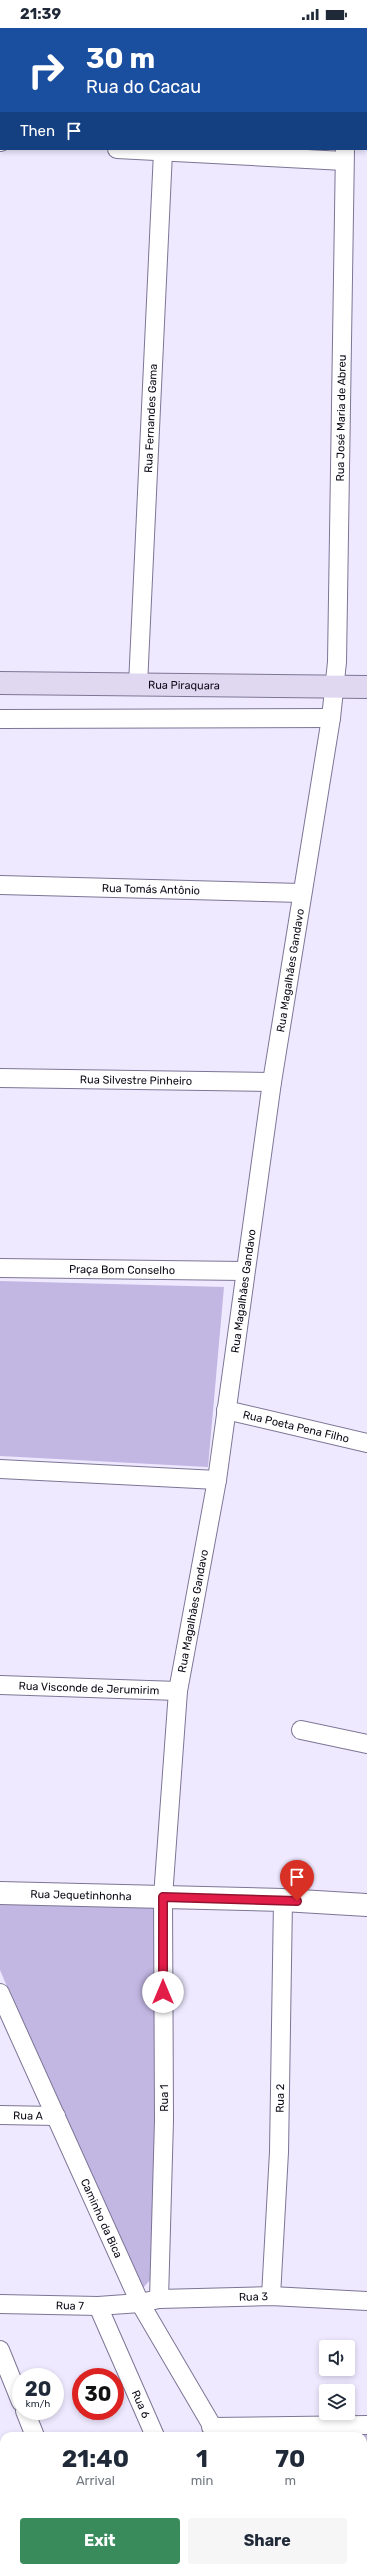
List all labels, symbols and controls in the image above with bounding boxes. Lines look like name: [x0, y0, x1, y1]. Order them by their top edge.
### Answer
text: 21:39: [20, 5, 61, 23]
text: 30 m: [86, 42, 155, 75]
icon: right: [20, 44, 72, 96]
text: Rua do Cacau: [86, 76, 201, 98]
icon: arrive: [63, 120, 85, 142]
text: Then: [20, 122, 55, 140]
street label: Rua José Maria de Abreu: [334, 355, 349, 482]
street label: Rua Fernandes Gama: [142, 363, 160, 473]
street label: Rua Piraquara: [148, 679, 220, 692]
street label: Rua Tomás Antônio: [102, 882, 200, 897]
street label: Rua Magalhães Gandavo: [274, 908, 307, 1033]
street label: Rua Silvestre Pinheiro: [80, 1073, 192, 1088]
street label: Rua Magalhães Gandavo: [229, 1228, 259, 1354]
street label: Praça Bom Conselho: [69, 1263, 175, 1277]
street label: Rua Poeta Pena Filho: [242, 1408, 350, 1446]
street label: Rua Magalhães Gandavo: [176, 1548, 211, 1674]
street label: Rua Visconde de Jerumirim: [18, 1680, 160, 1697]
pin: [280, 1860, 314, 1901]
icon: arrive: [286, 1866, 308, 1888]
street label: Rua Jequetinhonha: [30, 1888, 132, 1903]
position arrow: [142, 1971, 184, 2013]
street label: Rua 1: [158, 2084, 171, 2112]
street label: Rua 2: [274, 2084, 287, 2113]
street label: Rua A: [13, 2109, 44, 2123]
street label: Caminho da Bica: [78, 2177, 125, 2260]
street label: Rua 3: [239, 2290, 269, 2304]
street label: Rua 7: [56, 2299, 85, 2313]
map controls: [319, 2340, 355, 2420]
button: sound: [319, 2340, 355, 2376]
speed limit sign: 30: [72, 2368, 124, 2420]
text: 20: [25, 2377, 51, 2401]
button: layers: [319, 2384, 355, 2420]
street label: Rua 6: [129, 2388, 152, 2421]
text: km/h: [26, 2398, 50, 2410]
text: 21:40: [62, 2445, 129, 2473]
text: 1: [196, 2445, 208, 2473]
text: 70: [275, 2445, 305, 2473]
text: Arrival: [76, 2473, 115, 2488]
text: min: [191, 2473, 213, 2488]
text: m: [284, 2473, 296, 2488]
button: Exit: [20, 2518, 180, 2564]
button: Share: [188, 2518, 347, 2564]

